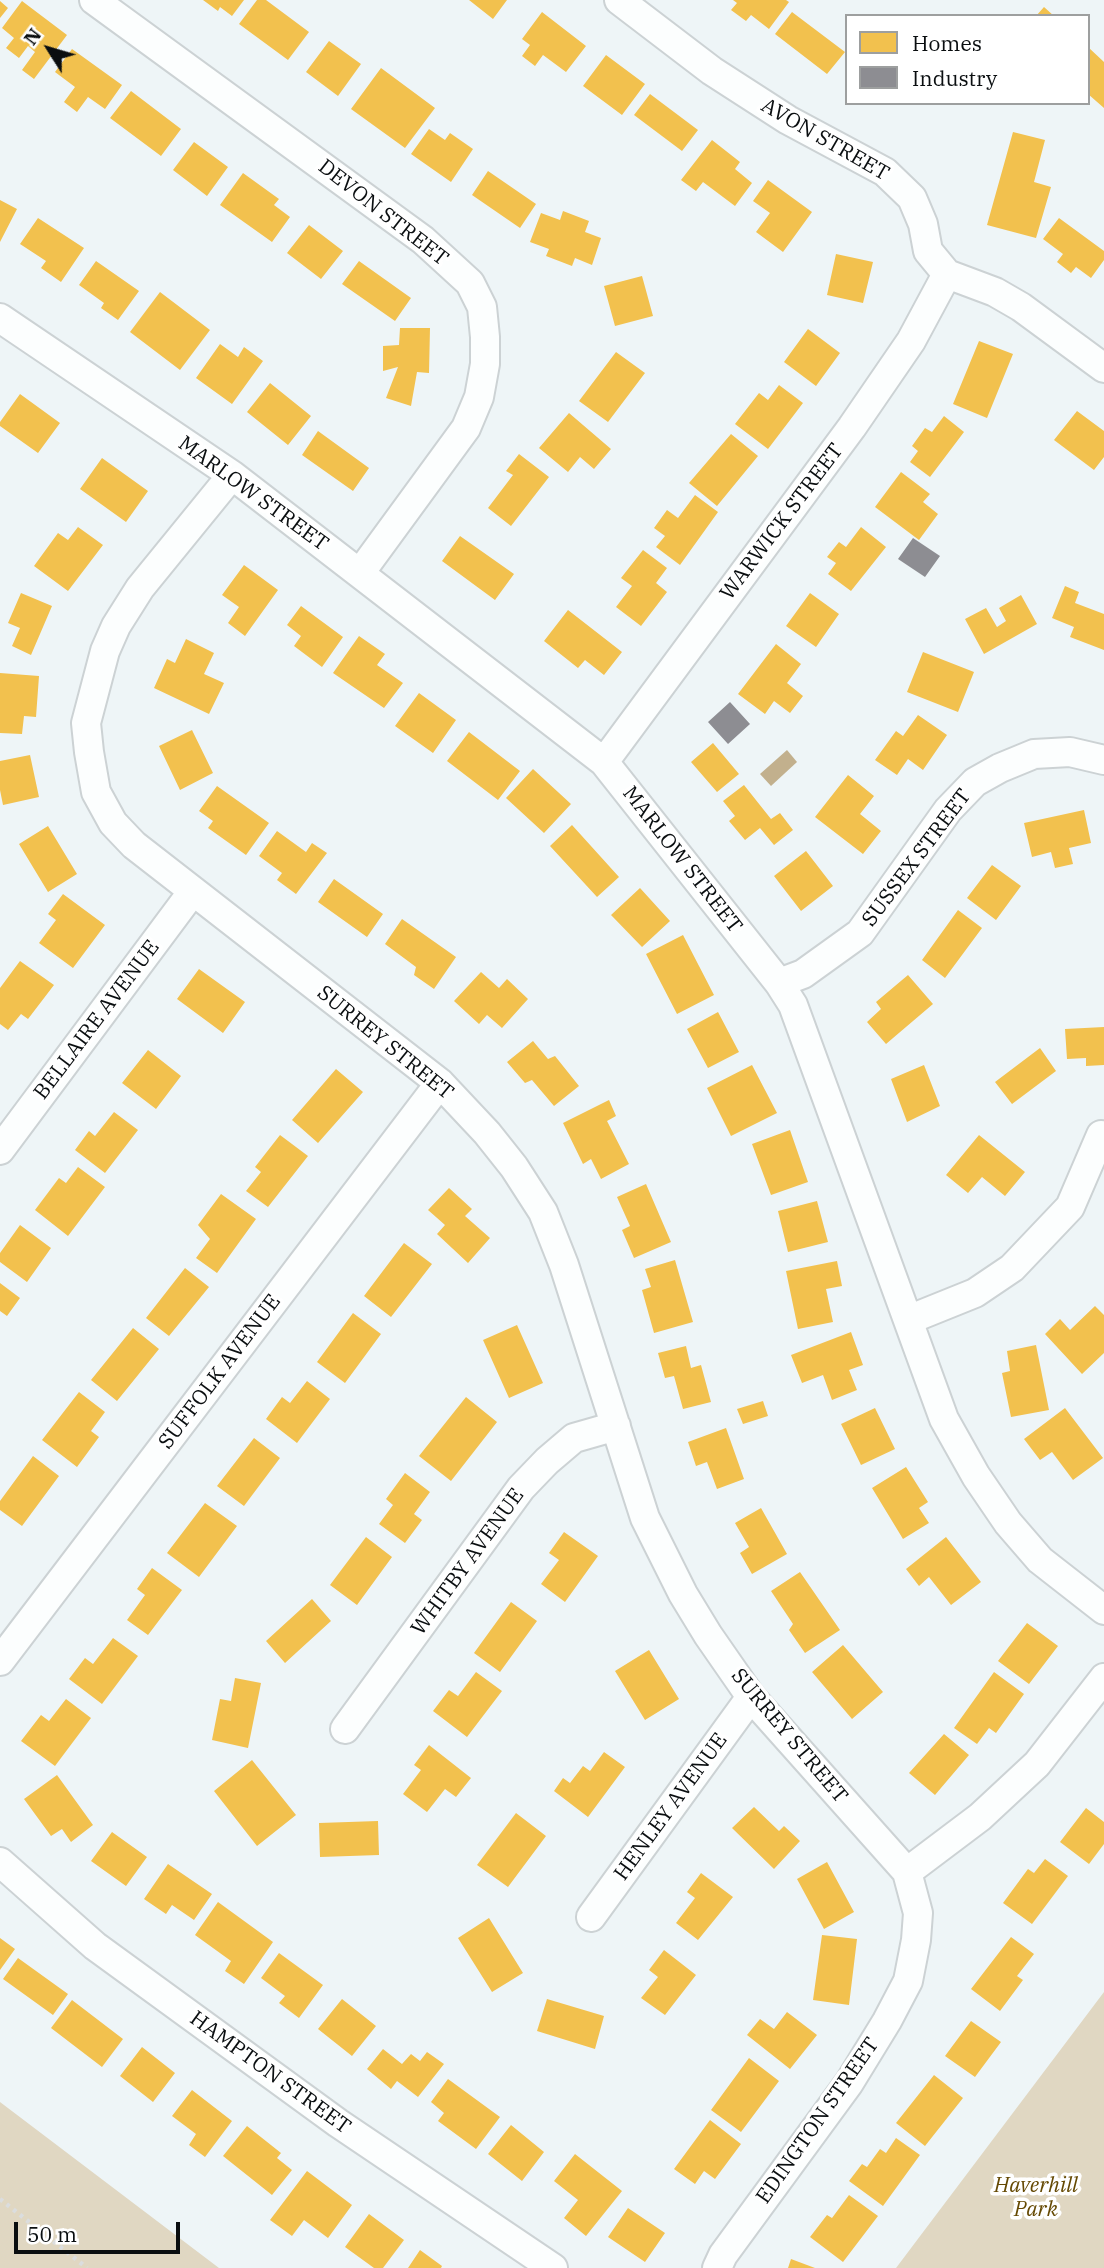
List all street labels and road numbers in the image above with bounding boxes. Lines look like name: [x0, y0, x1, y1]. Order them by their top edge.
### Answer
street label: AVON STREET: [757, 93, 893, 187]
street label: DEVON STREET: [313, 154, 453, 272]
street label: MARLOW STREET: [173, 431, 333, 557]
street label: WARWICK STREET: [715, 439, 849, 605]
street label: MARLOW STREET: [617, 782, 747, 938]
street label: SUSSEX STREET: [857, 784, 977, 932]
street label: BELLAIRE AVENUE: [29, 935, 165, 1105]
street label: SURREY STREET: [312, 980, 458, 1106]
street label: SUFFOLK AVENUE: [154, 1290, 286, 1454]
street label: WHITBY AVENUE: [406, 1484, 530, 1640]
street label: SURREY STREET: [725, 1664, 853, 1808]
street label: HENLEY AVENUE: [609, 1728, 733, 1886]
street label: HAMPTON STREET: [185, 2006, 355, 2140]
street label: EDINGTON STREET: [751, 2033, 885, 2209]

